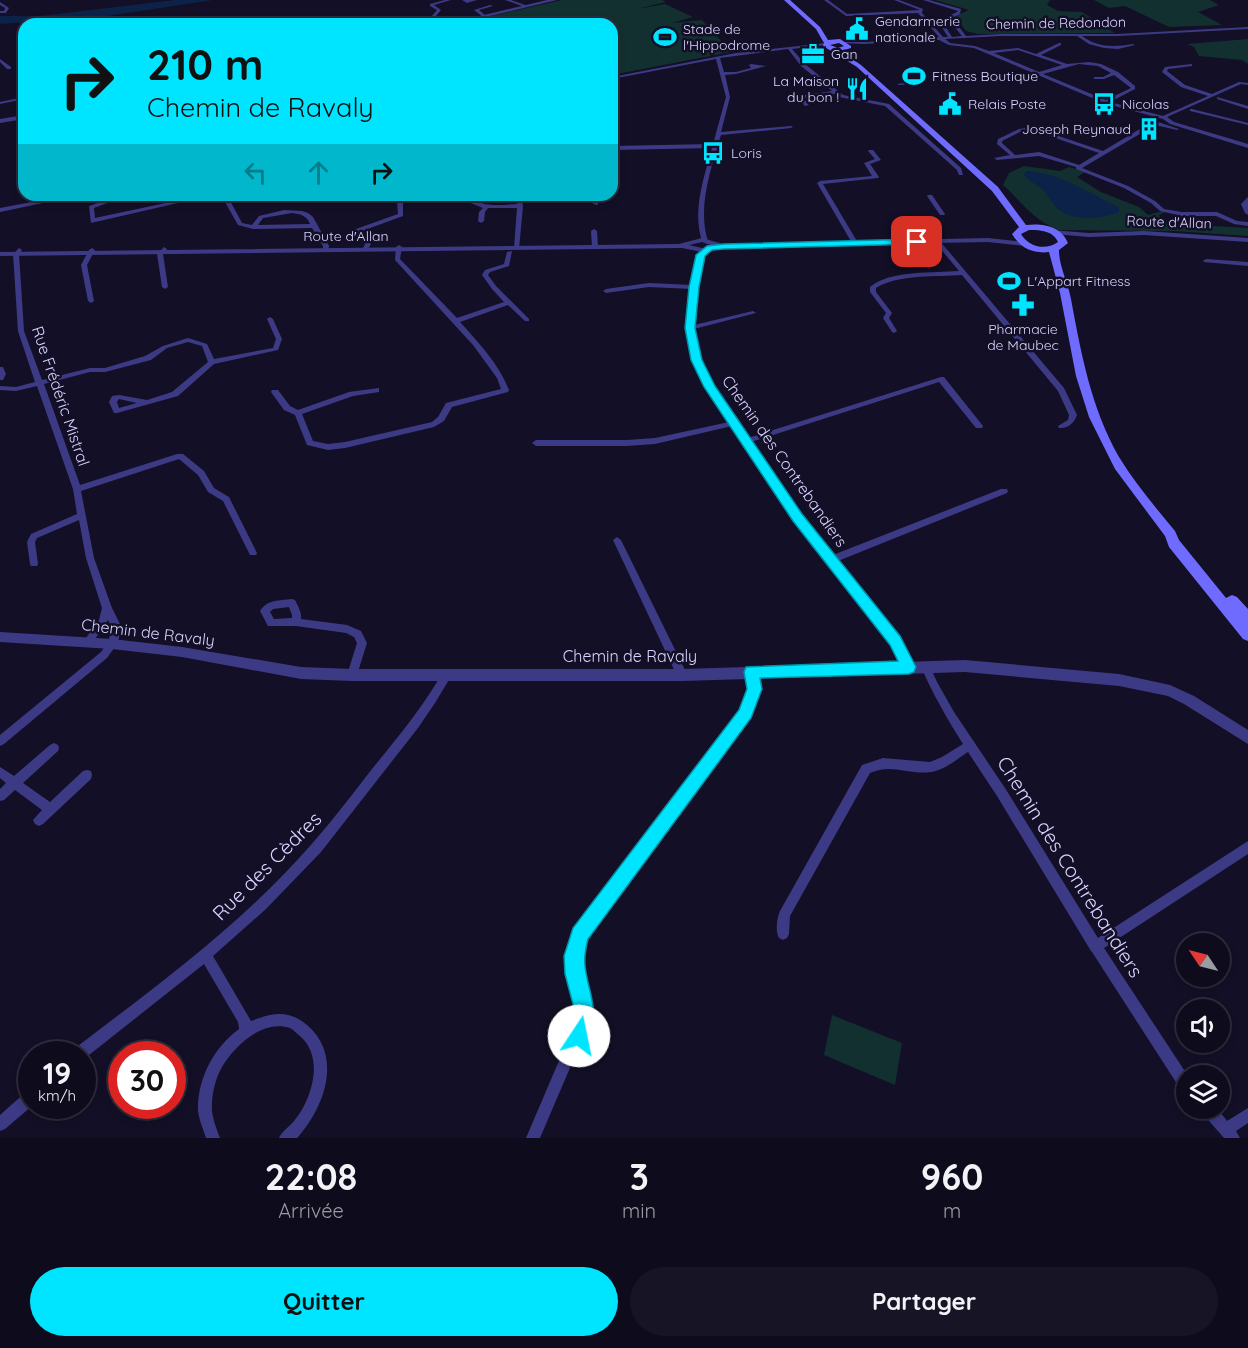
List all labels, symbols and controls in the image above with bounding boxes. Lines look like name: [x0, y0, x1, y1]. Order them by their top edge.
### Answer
place label: Gendarmerie nationale: [875, 12, 960, 46]
street label: Chemin de Redondon: [986, 13, 1126, 33]
public building icon: Gendarmerie nationale: [844, 16, 870, 42]
place label: Stade de l'Hippodrome: [683, 20, 770, 54]
sports icon: Stade de l'Hippodrome: [652, 24, 678, 50]
text: 210 m: [147, 38, 264, 91]
office icon: Gan: [800, 41, 826, 67]
icon: right: [48, 42, 126, 120]
place label: Gan: [831, 45, 858, 63]
sports icon: Fitness Boutique: [901, 63, 927, 89]
place label: Fitness Boutique: [932, 67, 1038, 85]
place label: La Maison du bon !: [773, 72, 839, 106]
restaurant icon: La Maison du bon !: [844, 76, 870, 102]
text: Chemin de Ravaly: [147, 90, 374, 124]
public building icon: Relais Poste: [937, 91, 963, 117]
bus stop icon: Nicolas: [1091, 91, 1117, 117]
place label: Relais Poste: [968, 95, 1046, 113]
place label: Nicolas: [1122, 95, 1169, 113]
building icon: Joseph Reynaud: [1136, 116, 1162, 142]
place label: Joseph Reynaud: [1022, 120, 1131, 138]
bus stop icon: Loris: [700, 140, 726, 166]
place label: Loris: [731, 144, 762, 162]
icon: left: [239, 156, 272, 189]
icon: ahead: [302, 156, 335, 189]
icon: right: [365, 156, 398, 189]
street label: Route d'Allan: [1126, 212, 1212, 232]
pin: [891, 216, 942, 267]
icon: arrive: [900, 225, 933, 258]
street label: Route d'Allan: [303, 227, 389, 245]
sports icon: L'Appart Fitness: [996, 268, 1022, 294]
place label: L'Appart Fitness: [1027, 272, 1130, 290]
pharmacy icon: Pharmacie de Maubec: [1010, 292, 1036, 318]
place label: Pharmacie de Maubec: [987, 320, 1059, 354]
street label: Rue Frédéric Mistral: [28, 323, 94, 469]
street label: Chemin des Contrebandiers: [718, 371, 852, 551]
street label: Chemin de Ravaly: [80, 614, 216, 650]
street label: Chemin de Ravaly: [563, 646, 697, 666]
street label: Chemin des Contrebandiers: [992, 752, 1149, 982]
street label: Rue des Cèdres: [207, 806, 326, 925]
north arrow: [1176, 933, 1230, 987]
map controls: [1176, 933, 1230, 1119]
button: sound: [1176, 999, 1230, 1053]
position arrow: [547, 1004, 611, 1068]
speed limit sign: 30: [108, 1041, 186, 1119]
text: 19: [43, 1054, 71, 1092]
button: layers: [1176, 1065, 1230, 1119]
text: km/h: [38, 1086, 76, 1105]
text: 22:08: [265, 1154, 357, 1199]
text: 3: [629, 1154, 649, 1199]
text: 960: [921, 1154, 983, 1199]
text: Arrivée: [278, 1198, 344, 1223]
text: min: [622, 1198, 656, 1223]
text: m: [943, 1198, 961, 1223]
button: Quitter: [30, 1267, 618, 1336]
button: Partager: [630, 1267, 1218, 1336]

